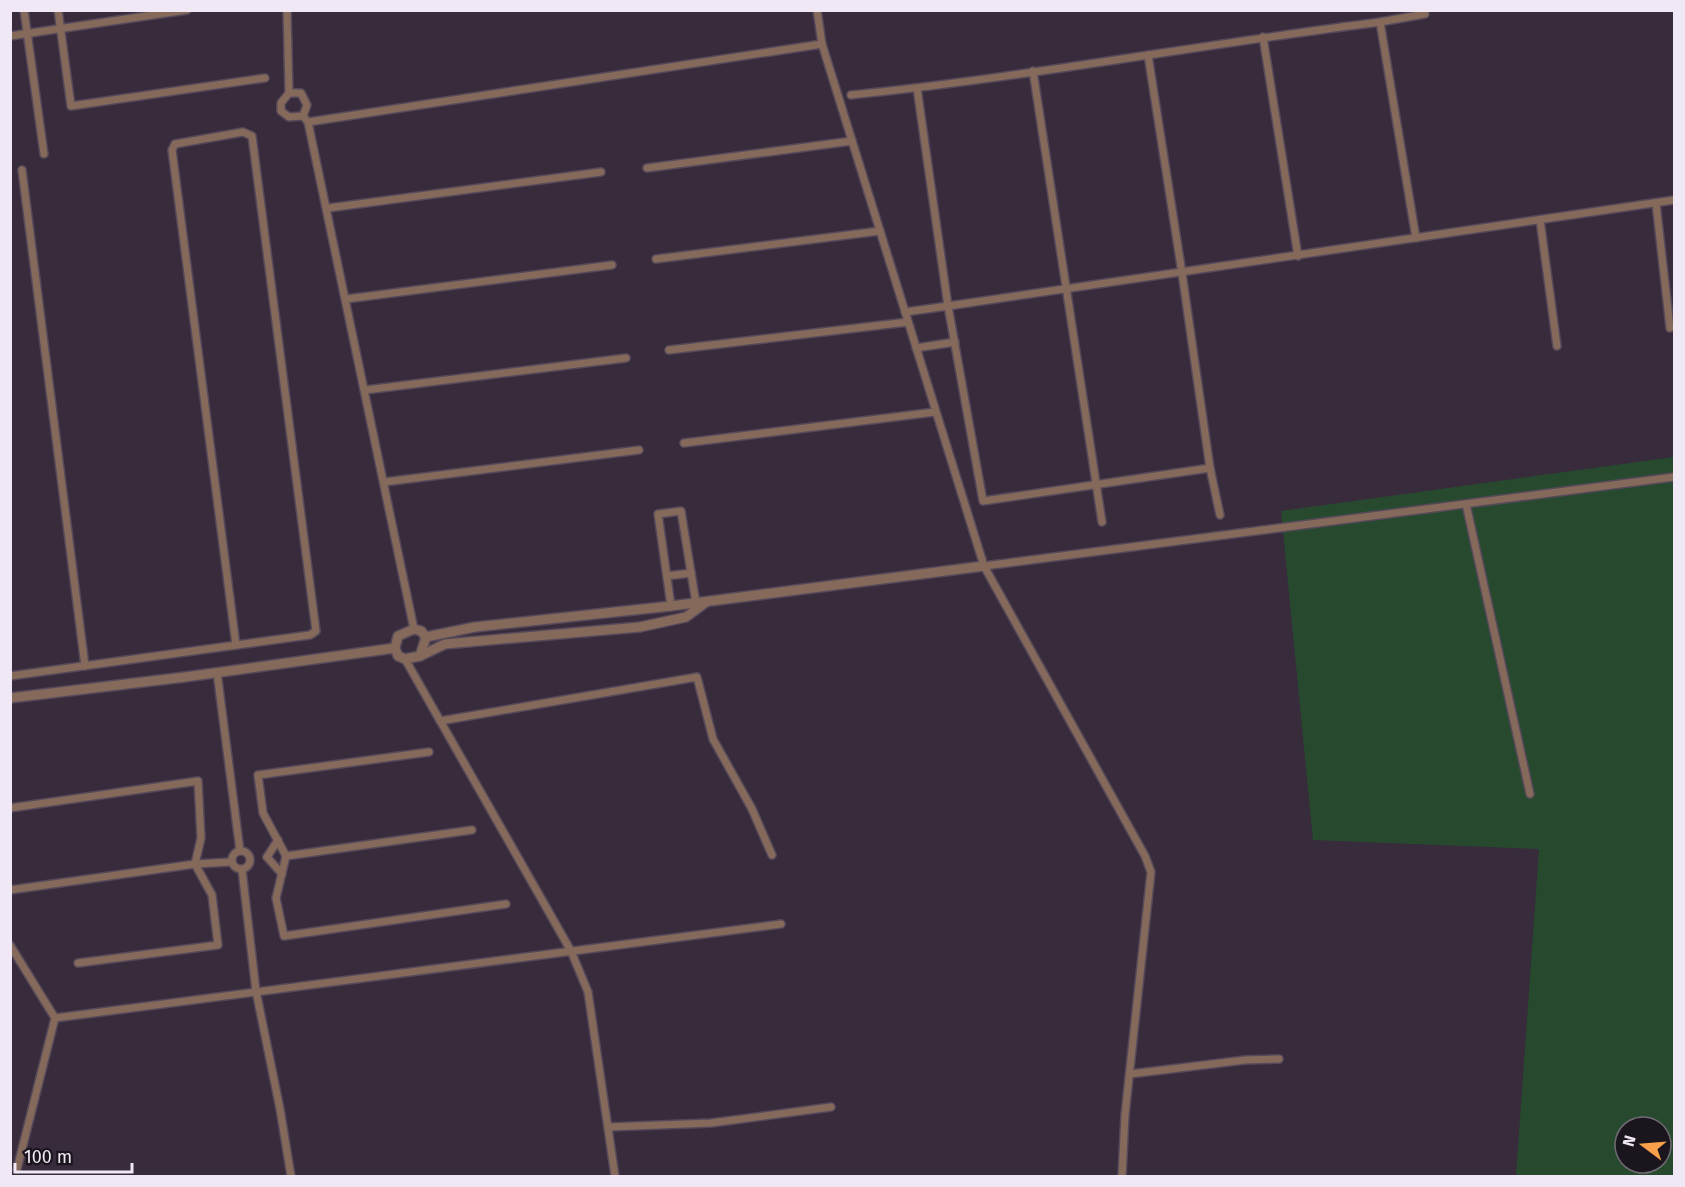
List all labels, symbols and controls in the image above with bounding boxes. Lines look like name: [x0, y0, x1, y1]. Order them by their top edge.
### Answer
north arrow: [1613, 1115, 1673, 1175]
text: N: [1618, 1133, 1640, 1149]
scale bar: [15, 1136, 132, 1174]
text: 100 m: [24, 1146, 72, 1168]

